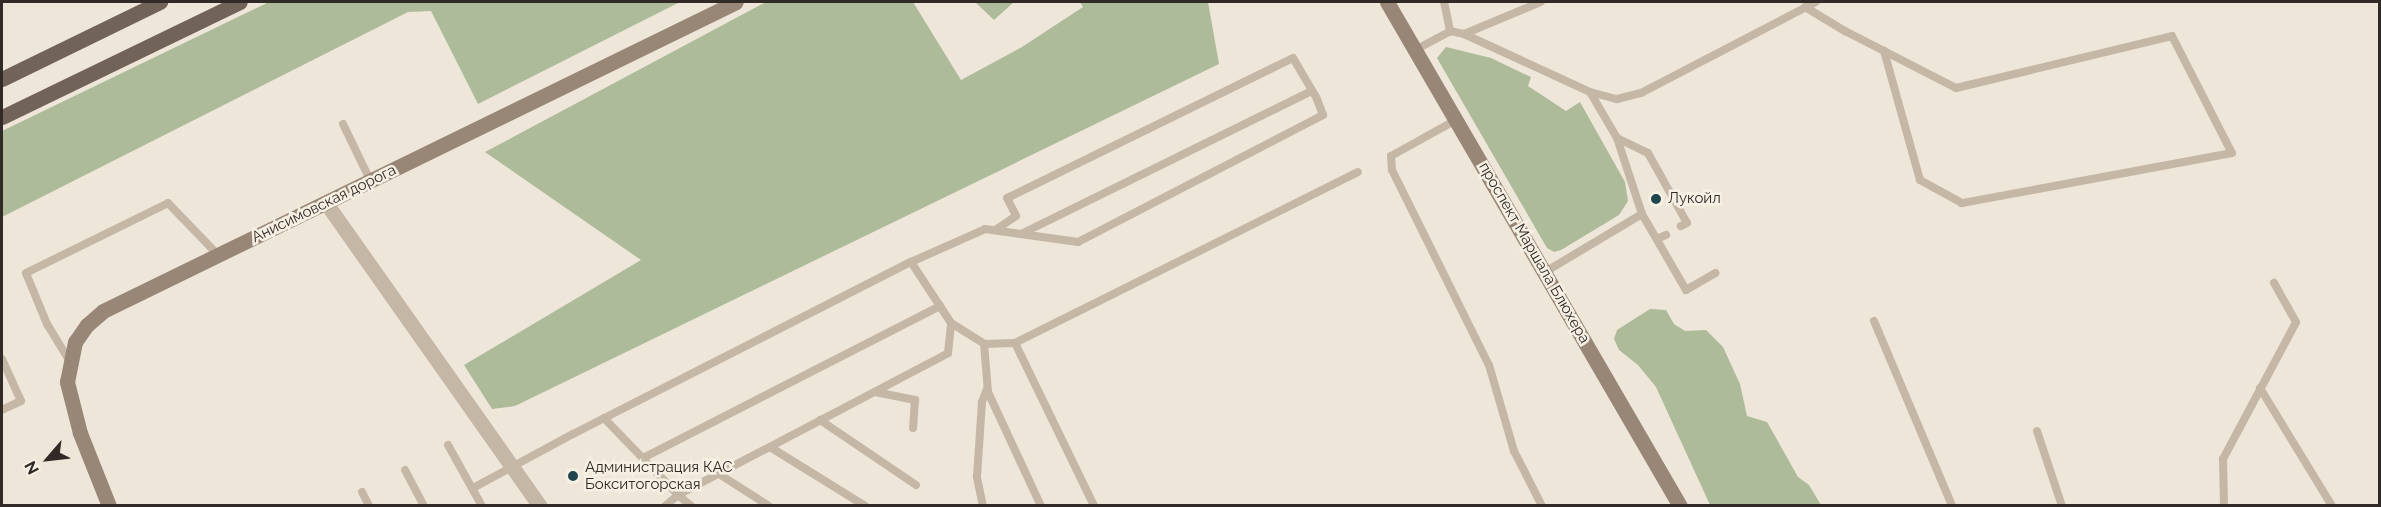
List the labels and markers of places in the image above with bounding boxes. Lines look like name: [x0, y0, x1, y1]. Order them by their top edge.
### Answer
place label: Лукойл: [1668, 190, 1721, 208]
marker: Лукойл: [1649, 192, 1663, 206]
place label: Администрация КАС Бокситогорская: [585, 458, 732, 493]
marker: Администрация КАС Бокситогорская: [566, 469, 580, 483]

